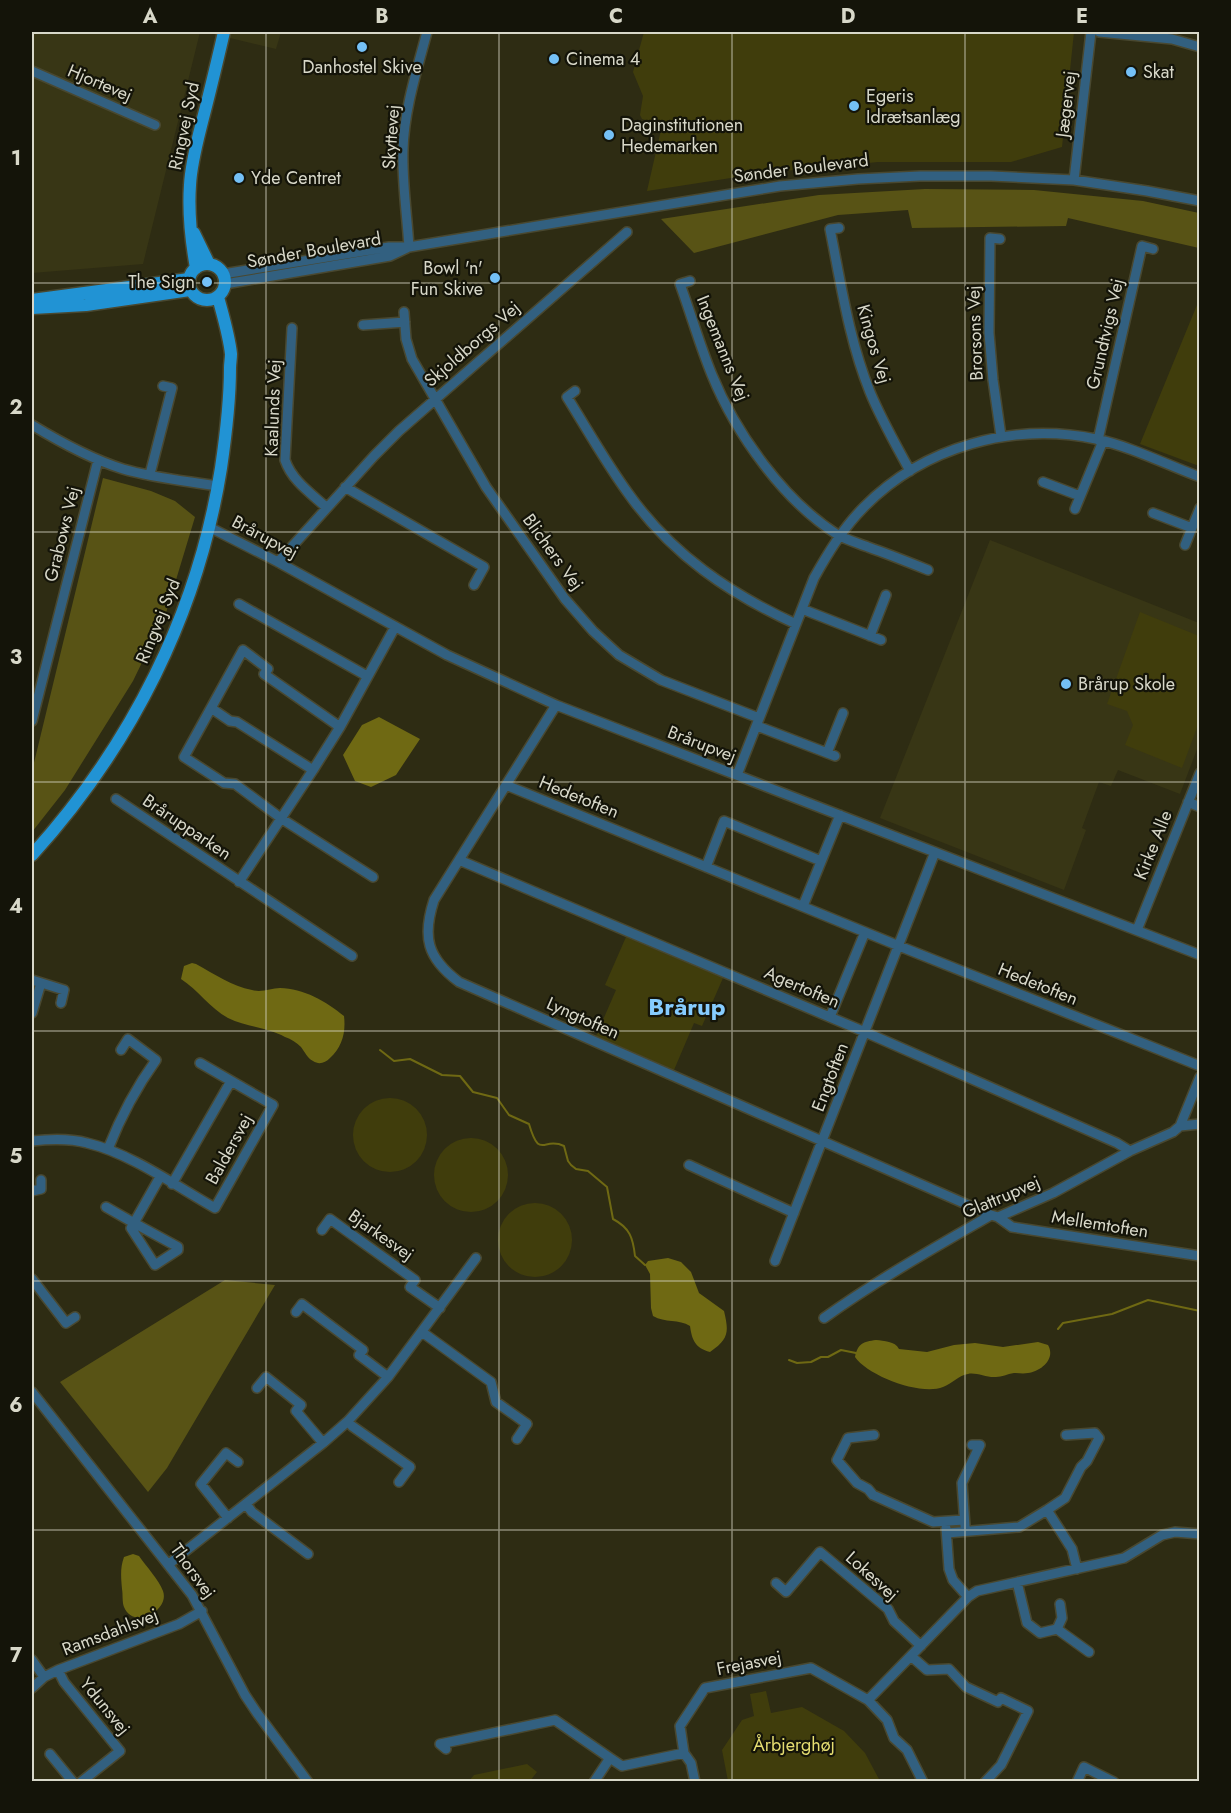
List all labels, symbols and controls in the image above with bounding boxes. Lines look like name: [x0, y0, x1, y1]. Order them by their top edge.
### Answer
text: A: [142, 2, 158, 31]
text: B: [375, 2, 389, 31]
text: C: [609, 2, 623, 31]
text: D: [841, 2, 855, 31]
text: E: [1076, 2, 1088, 31]
marker: Danhostel Skive: [355, 40, 369, 54]
place label: Cinema 4: [566, 46, 640, 72]
marker: Cinema 4: [547, 52, 561, 66]
place label: Danhostel Skive: [302, 54, 422, 80]
street label: Hjortevej: [64, 58, 136, 108]
place label: Skat: [1143, 59, 1174, 85]
marker: Skat: [1124, 65, 1138, 79]
street label: Jægervej: [1049, 69, 1083, 141]
street label: Ringvej Syd: [162, 80, 206, 172]
place label: Egeris Idrætsanlæg: [866, 83, 961, 130]
marker: Egeris Idrætsanlæg: [847, 99, 861, 113]
street label: Skyttevej: [376, 104, 406, 170]
place label: Daginstitutionen Hedemarken: [621, 112, 743, 159]
marker: Daginstitutionen Hedemarken: [602, 128, 616, 142]
text: 1: [11, 144, 21, 173]
street label: Sønder Boulevard: [732, 147, 870, 189]
place label: Yde Centret: [251, 165, 342, 191]
marker: Yde Centret: [232, 171, 246, 185]
street label: Sønder Boulevard: [245, 225, 383, 275]
place label: Bowl 'n' Fun Skive: [411, 255, 483, 302]
place label: The Sign: [128, 269, 195, 295]
marker: Bowl 'n' Fun Skive: [488, 271, 502, 285]
marker: The Sign: [200, 275, 214, 289]
street label: Grundtvigs Vej: [1080, 276, 1130, 392]
street label: Brorsons Vej: [960, 285, 990, 381]
street label: Ingemanns Vej: [690, 291, 756, 405]
street label: Skjoldborgs Vej: [418, 295, 526, 393]
street label: Kingos Vej: [850, 301, 898, 387]
street label: Kaalunds Vej: [258, 359, 288, 457]
text: 2: [9, 393, 23, 422]
street label: Grabows Vej: [38, 483, 86, 585]
street label: Blichers Vej: [516, 508, 590, 596]
street label: Brårupvej: [227, 509, 303, 565]
street label: Ringvej Syd: [129, 575, 187, 667]
text: 3: [10, 643, 22, 672]
place label: Brårup Skole: [1078, 671, 1175, 697]
marker: Brårup Skole: [1059, 677, 1073, 691]
street label: Brårupvej: [664, 719, 740, 769]
street label: Hedetoften: [535, 769, 623, 825]
street label: Brårupparken: [137, 788, 237, 866]
street label: Kirke Alle: [1127, 806, 1179, 884]
text: 4: [9, 892, 23, 921]
street label: Hedetoften: [994, 956, 1082, 1012]
street label: Agertoften: [760, 959, 844, 1015]
district label: Brårup: [648, 989, 726, 1024]
street label: Lyngtoften: [542, 990, 624, 1046]
street label: Engtoften: [805, 1039, 855, 1115]
street label: Baldersvej: [199, 1109, 259, 1189]
text: 5: [10, 1142, 23, 1171]
street label: Glattrupvej: [958, 1169, 1044, 1225]
street label: Bjarkesvej: [343, 1203, 419, 1267]
street label: Mellemtoften: [1050, 1204, 1150, 1244]
text: 6: [9, 1391, 23, 1420]
street label: Thorsvej: [164, 1538, 222, 1604]
street label: Lokesvej: [840, 1545, 904, 1607]
street label: Ramsdahlsvej: [58, 1602, 162, 1662]
text: 7: [10, 1641, 23, 1670]
street label: Frejasvej: [714, 1644, 784, 1682]
street label: Ydunsvej: [74, 1671, 136, 1741]
park label: Årbjerghøj: [753, 1732, 835, 1758]

